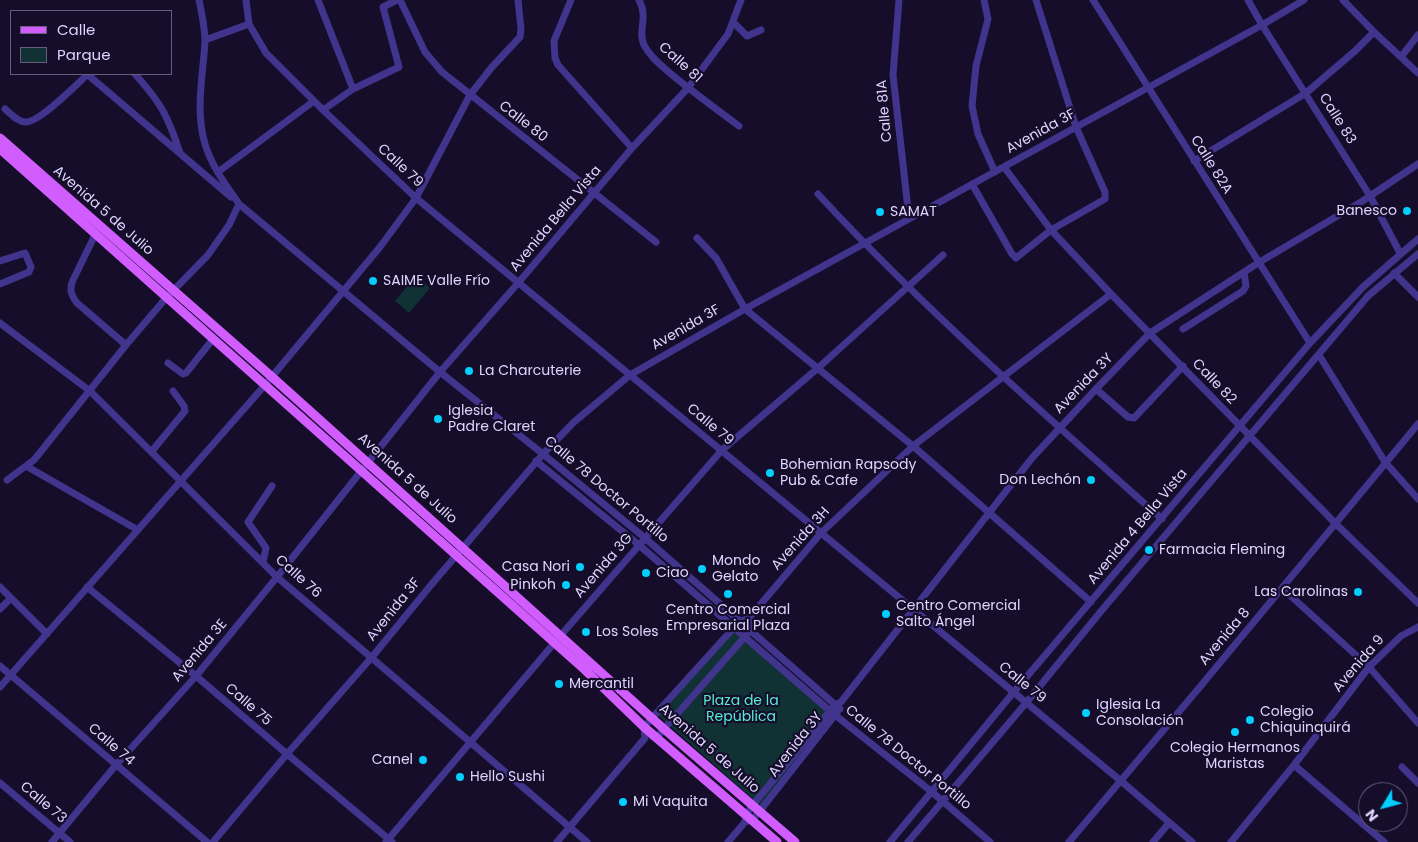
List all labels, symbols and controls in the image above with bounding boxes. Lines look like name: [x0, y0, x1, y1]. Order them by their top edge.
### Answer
legend: [10, 10, 172, 75]
text: Calle: [57, 19, 95, 40]
street label: Calle 81: [655, 39, 705, 87]
text: Parque: [57, 44, 110, 65]
street label: Calle 81A: [874, 79, 896, 143]
street label: Calle 83: [1315, 91, 1359, 147]
street label: Calle 80: [495, 98, 551, 146]
street label: Avenida 3F: [1004, 106, 1078, 158]
street label: Calle 82A: [1186, 133, 1236, 197]
street label: Calle 79: [374, 141, 426, 191]
street label: Avenida 5 de Julio: [49, 163, 157, 259]
street label: Avenida Bella Vista: [507, 163, 605, 275]
place label: Banesco: [1337, 203, 1397, 219]
place label: SAMAT: [890, 204, 937, 220]
marker: Banesco: [1401, 205, 1413, 217]
marker: SAMAT: [874, 206, 886, 218]
place label: SAIME Valle Frío: [383, 273, 490, 289]
marker: SAIME Valle Frío: [367, 275, 379, 287]
street label: Avenida 3F: [649, 302, 723, 354]
street label: Avenida 3Y: [1051, 350, 1117, 418]
street label: Calle 82: [1188, 356, 1240, 408]
place label: La Charcuterie: [479, 363, 581, 379]
marker: La Charcuterie: [463, 365, 475, 377]
street label: Calle 79: [683, 401, 737, 449]
place label: Iglesia Padre Claret: [448, 403, 535, 436]
marker: Iglesia Padre Claret: [432, 413, 444, 425]
street label: Avenida 5 de Julio: [354, 430, 460, 528]
street label: Calle 78 Doctor Portillo: [541, 433, 671, 547]
place label: Bohemian Rapsody Pub & Cafe: [780, 457, 916, 490]
street label: Avenida 4 Bella Vista: [1085, 466, 1191, 588]
marker: Bohemian Rapsody Pub & Cafe: [764, 467, 776, 479]
place label: Don Lechón: [999, 472, 1081, 488]
marker: Don Lechón: [1085, 474, 1097, 486]
street label: Avenida 3H: [768, 504, 834, 574]
street label: Avenida 3G: [571, 530, 637, 602]
place label: Farmacia Fleming: [1159, 542, 1285, 558]
marker: Farmacia Fleming: [1143, 544, 1155, 556]
street label: Calle 76: [272, 552, 324, 602]
place label: Mondo Gelato: [712, 553, 760, 586]
place label: Casa Nori: [502, 559, 570, 575]
marker: Casa Nori: [574, 561, 586, 573]
marker: Mondo Gelato: [696, 563, 708, 575]
place label: Ciao: [656, 565, 689, 581]
marker: Ciao: [640, 567, 652, 579]
street label: Avenida 3F: [363, 575, 425, 645]
place label: Pinkoh: [510, 577, 556, 593]
marker: Pinkoh: [560, 579, 572, 591]
place label: Las Carolinas: [1254, 584, 1348, 600]
marker: Las Carolinas: [1352, 586, 1364, 598]
marker: Centro Comercial Empresarial Plaza: [722, 588, 734, 600]
place label: Centro Comercial Salto Ángel: [896, 598, 1020, 630]
place label: Centro Comercial Empresarial Plaza: [666, 602, 790, 634]
street label: Avenida 8: [1196, 605, 1254, 669]
marker: Centro Comercial Salto Ángel: [880, 608, 892, 620]
street label: Avenida 3E: [169, 616, 231, 686]
place label: Los Soles: [596, 624, 659, 640]
marker: Los Soles: [580, 626, 592, 638]
street label: Avenida 9: [1330, 632, 1388, 696]
street label: Calle 79: [995, 659, 1049, 707]
place label: Mercantil: [569, 676, 634, 692]
marker: Mercantil: [553, 678, 565, 690]
street label: Calle 75: [221, 680, 275, 730]
park label: Plaza de la República: [703, 693, 779, 726]
place label: Iglesia La Consolación: [1096, 697, 1184, 730]
street label: Avenida 5 de Julio: [655, 701, 763, 797]
street label: Calle 78 Doctor Portillo: [842, 702, 974, 814]
place label: Colegio Chiquinquirá: [1260, 704, 1351, 736]
marker: Iglesia La Consolación: [1080, 707, 1092, 719]
street label: Avenida 3Y: [766, 709, 826, 781]
marker: Colegio Chiquinquirá: [1244, 714, 1256, 726]
street label: Calle 74: [84, 720, 138, 770]
marker: Colegio Hermanos Maristas: [1229, 726, 1241, 738]
place label: Colegio Hermanos Maristas: [1170, 740, 1300, 772]
place label: Canel: [372, 752, 413, 768]
marker: Canel: [417, 754, 429, 766]
place label: Hello Sushi: [470, 769, 545, 785]
marker: Hello Sushi: [454, 771, 466, 783]
street label: Calle 73: [16, 779, 70, 827]
north arrow: [1358, 782, 1408, 832]
place label: Mi Vaquita: [633, 794, 708, 810]
marker: Mi Vaquita: [617, 796, 629, 808]
text: N: [1361, 805, 1383, 826]

